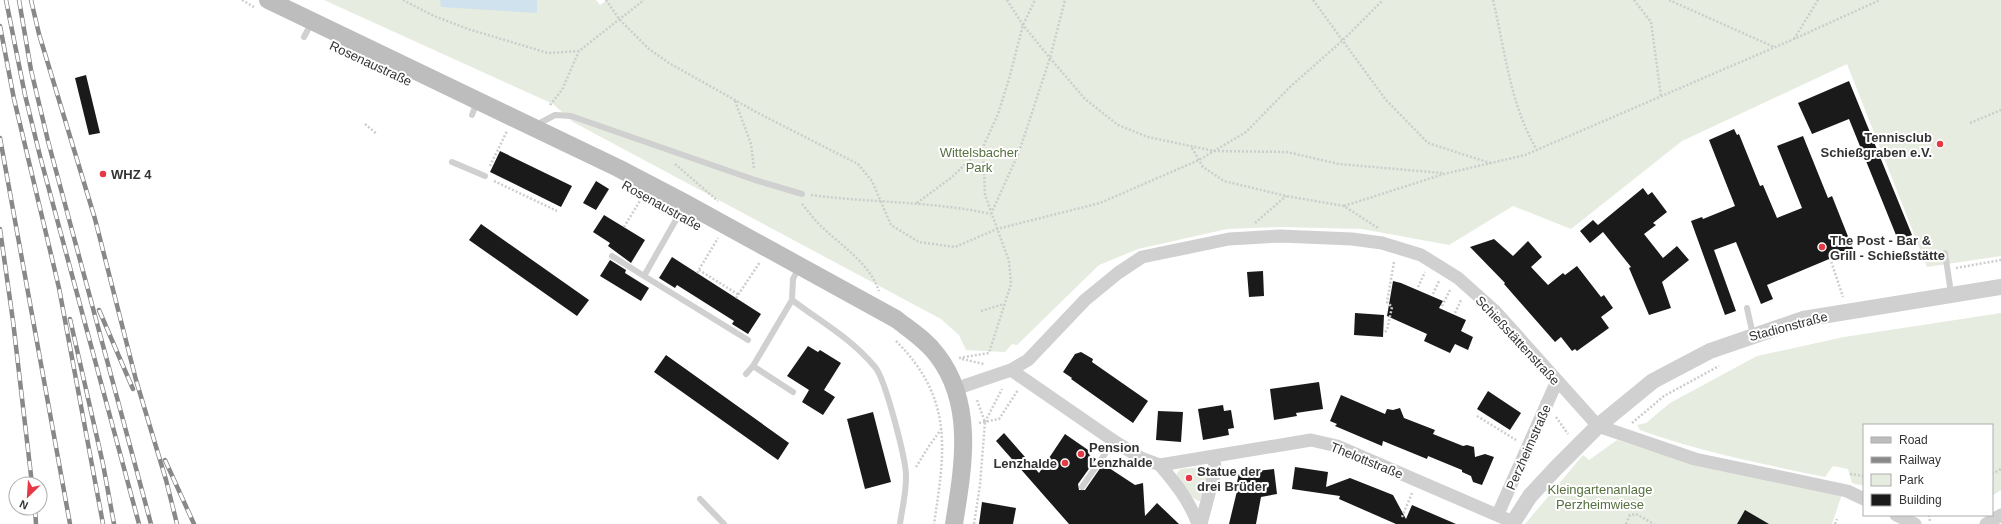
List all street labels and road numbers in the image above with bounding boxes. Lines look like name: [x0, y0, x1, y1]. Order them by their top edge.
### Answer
street label: Rosenaustraße: [327, 38, 414, 89]
street label: Rosenaustraße: [619, 177, 704, 234]
street label: Schießstättenstraße: [1472, 293, 1563, 388]
street label: Stadionstraße: [1747, 309, 1829, 344]
street label: Perzheimstraße: [1503, 402, 1554, 492]
street label: Thelottstraße: [1328, 439, 1405, 482]

